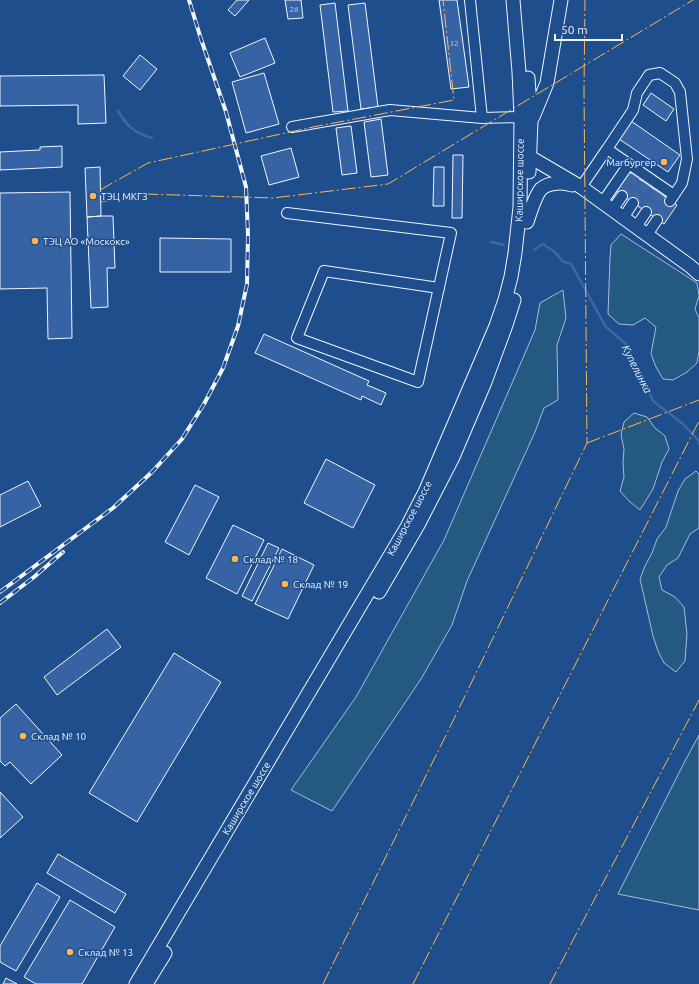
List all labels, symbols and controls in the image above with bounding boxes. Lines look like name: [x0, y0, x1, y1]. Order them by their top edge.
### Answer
house number: 26: [289, 5, 299, 14]
scale bar: [555, 16, 622, 42]
text: 50 m: [561, 23, 588, 36]
house number: 32: [449, 39, 459, 48]
street label: Каширское шоссе: [513, 138, 526, 222]
place label: Магбургер: [606, 157, 656, 168]
marker: Магбургер: [659, 157, 669, 167]
marker: ТЭЦ МКГЗ: [88, 191, 98, 201]
place label: ТЭЦ МКГЗ: [101, 191, 148, 202]
marker: ТЭЦ АО «Москокс»: [30, 236, 40, 246]
place label: ТЭЦ АО «Москокс»: [43, 236, 130, 247]
water label: Купелинка: [620, 343, 654, 395]
street label: Каширское шоссе: [385, 479, 434, 558]
marker: Склад № 18: [230, 554, 240, 564]
place label: Склад № 18: [243, 554, 299, 565]
marker: Склад № 19: [280, 579, 290, 589]
place label: Склад № 19: [293, 579, 348, 590]
marker: Склад № 10: [18, 731, 28, 741]
place label: Склад № 10: [31, 731, 87, 742]
street label: Каширское шоссе: [220, 760, 273, 837]
marker: Склад № 13: [65, 947, 75, 957]
place label: Склад № 13: [78, 947, 133, 958]

